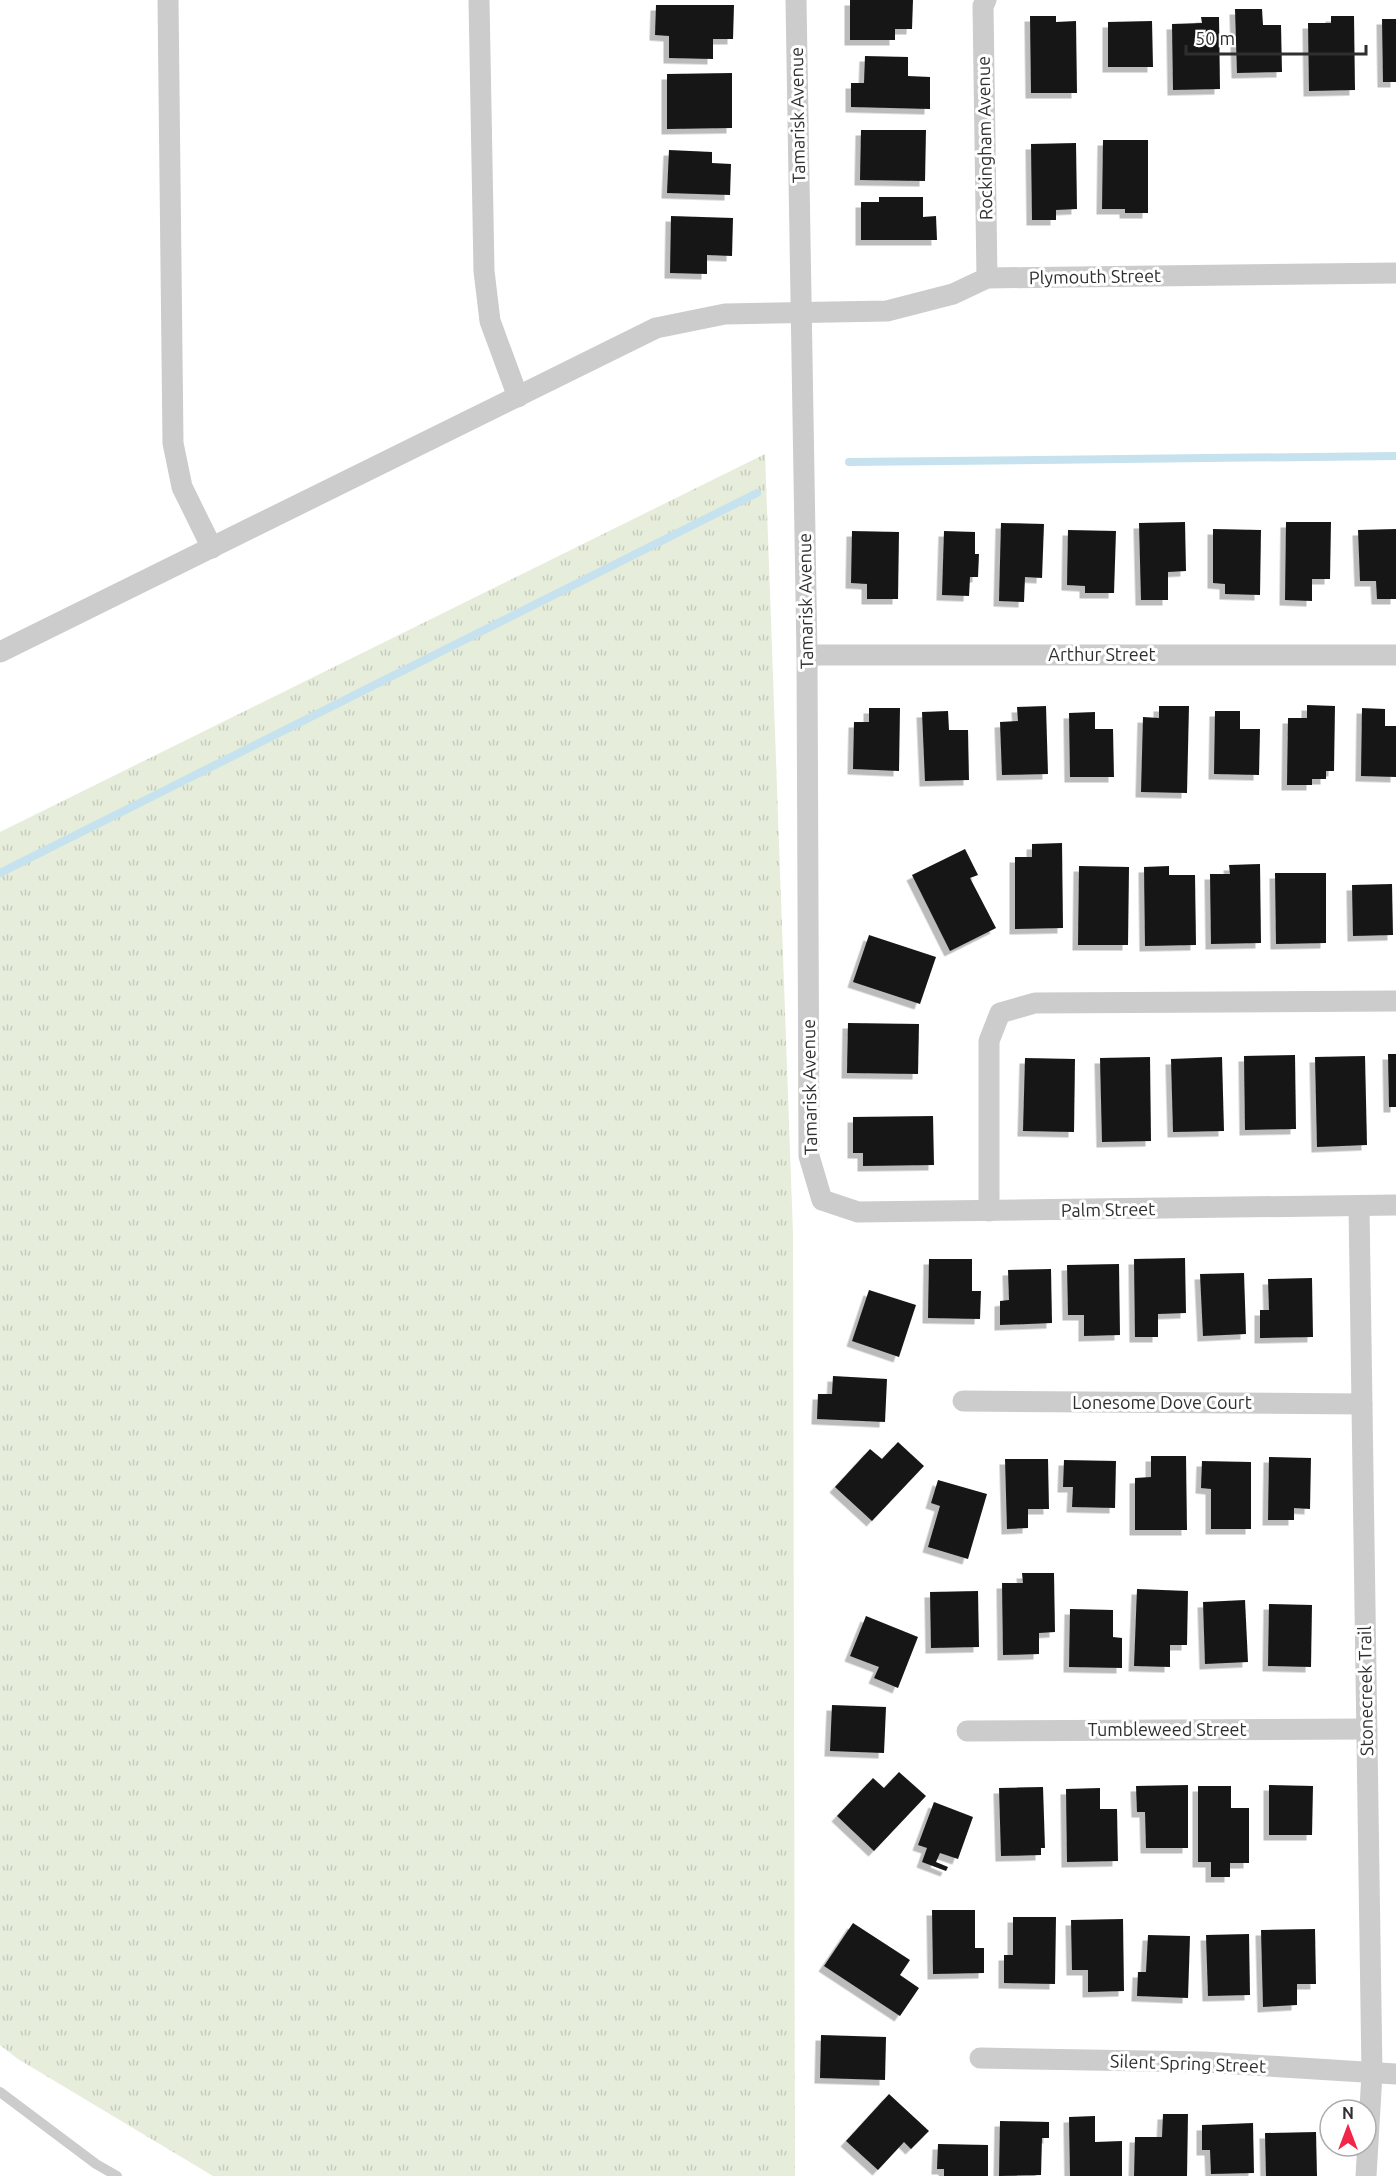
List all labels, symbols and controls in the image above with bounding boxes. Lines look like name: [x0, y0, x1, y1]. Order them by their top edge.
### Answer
scale bar: [1186, 18, 1366, 56]
text: 50 m: [1195, 28, 1235, 48]
street label: Tamarisk Avenue: [786, 47, 808, 183]
street label: Rockingham Avenue: [973, 56, 995, 220]
street label: Plymouth Street: [1029, 265, 1161, 287]
street label: Tamarisk Avenue: [794, 533, 816, 669]
street label: Arthur Street: [1048, 644, 1156, 664]
street label: Tamarisk Avenue: [798, 1019, 820, 1155]
street label: Palm Street: [1061, 1198, 1155, 1220]
street label: Lonesome Dove Court: [1072, 1392, 1252, 1412]
street label: Stonecreek Trail: [1354, 1626, 1376, 1756]
street label: Tumbleweed Street: [1087, 1719, 1247, 1739]
street label: Silent Spring Street: [1110, 2050, 1266, 2076]
north arrow: [1318, 2098, 1378, 2158]
text: N: [1342, 2104, 1354, 2122]

